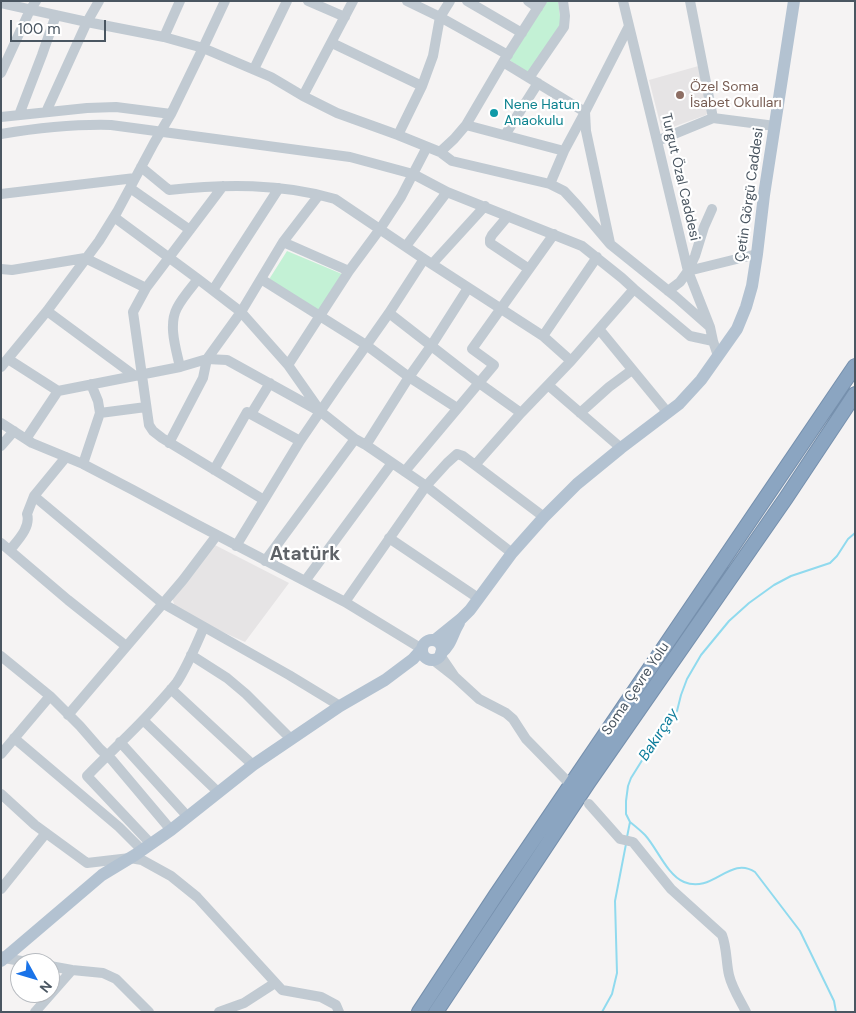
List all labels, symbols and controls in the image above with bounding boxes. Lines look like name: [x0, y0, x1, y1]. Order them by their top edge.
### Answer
scale bar: [12, 10, 109, 42]
text: 100 m: [18, 19, 61, 39]
place label: Özel Soma İsabet Okulları: [690, 79, 782, 111]
marker: Özel Soma İsabet Okulları: [674, 89, 686, 101]
place label: Nene Hatun Anaokulu: [504, 97, 580, 130]
marker: Nene Hatun Anaokulu: [488, 107, 500, 119]
street label: Turgut Özal Caddesi: [657, 112, 703, 242]
street label: Çetin Görgü Caddesi: [732, 127, 768, 263]
district label: Atatürk: [270, 544, 340, 566]
street label: Soma Çevre Yolu: [599, 639, 673, 739]
water label: Bakırçay: [635, 705, 683, 765]
north arrow: [10, 953, 60, 1003]
text: N: [36, 977, 56, 996]

